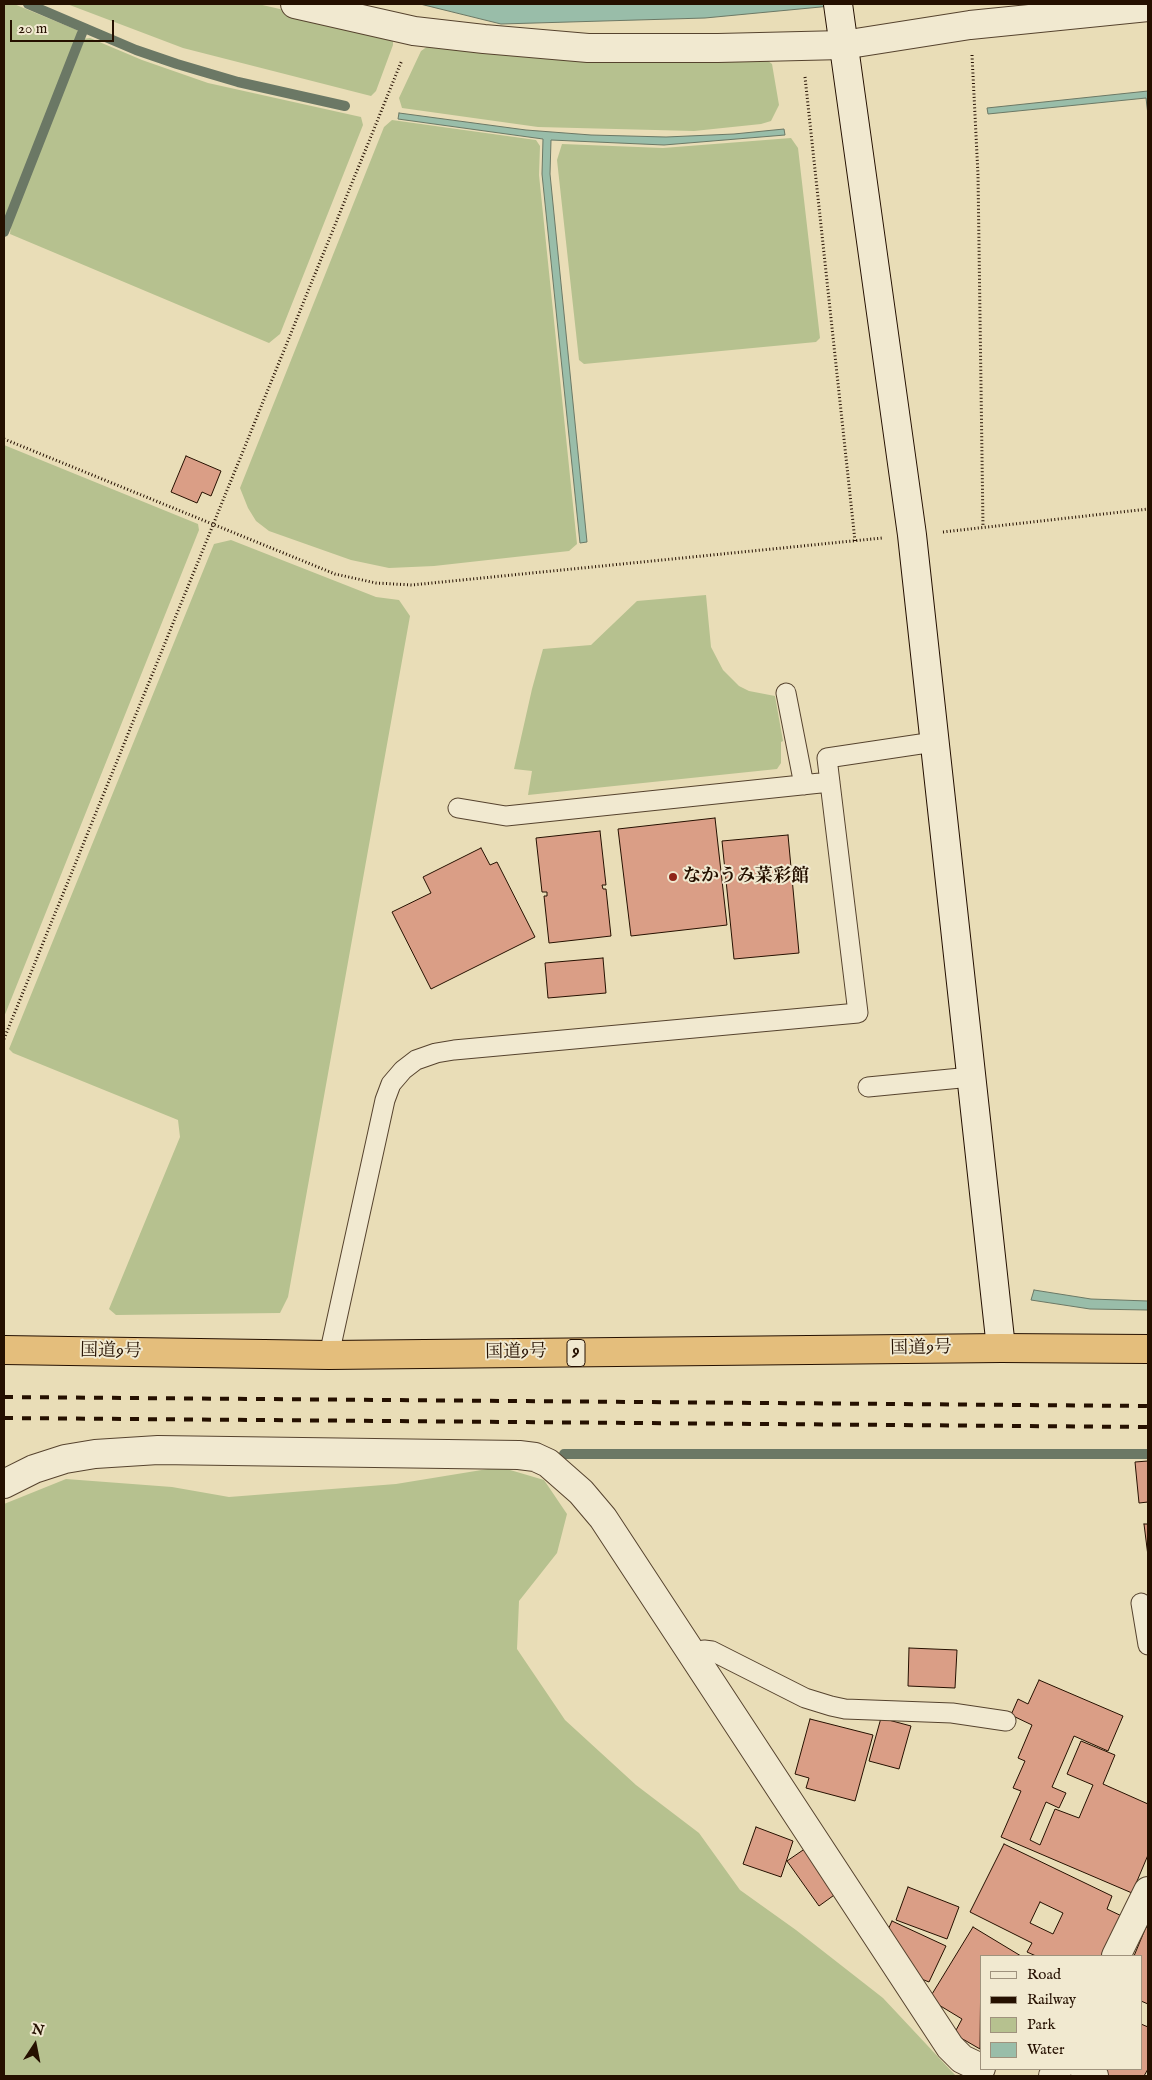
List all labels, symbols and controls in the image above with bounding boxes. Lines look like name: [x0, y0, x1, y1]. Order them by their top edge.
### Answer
scale bar: [12, 10, 116, 42]
text: 20 m: [18, 19, 47, 38]
place label: なかうみ菜彩館: [683, 866, 809, 888]
marker: なかうみ菜彩館: [667, 871, 679, 883]
street label: 国道9号: [890, 1338, 952, 1360]
road number: 9: [567, 1340, 585, 1366]
street label: 国道9号: [80, 1341, 142, 1363]
street label: 国道9号: [485, 1342, 547, 1364]
legend: [980, 1955, 1142, 2070]
text: Road: [1027, 1965, 1061, 1984]
text: Railway: [1027, 1990, 1076, 2009]
text: Park: [1027, 2015, 1056, 2034]
north arrow: [10, 2020, 60, 2070]
text: N: [30, 2020, 46, 2040]
text: Water: [1027, 2040, 1064, 2059]

